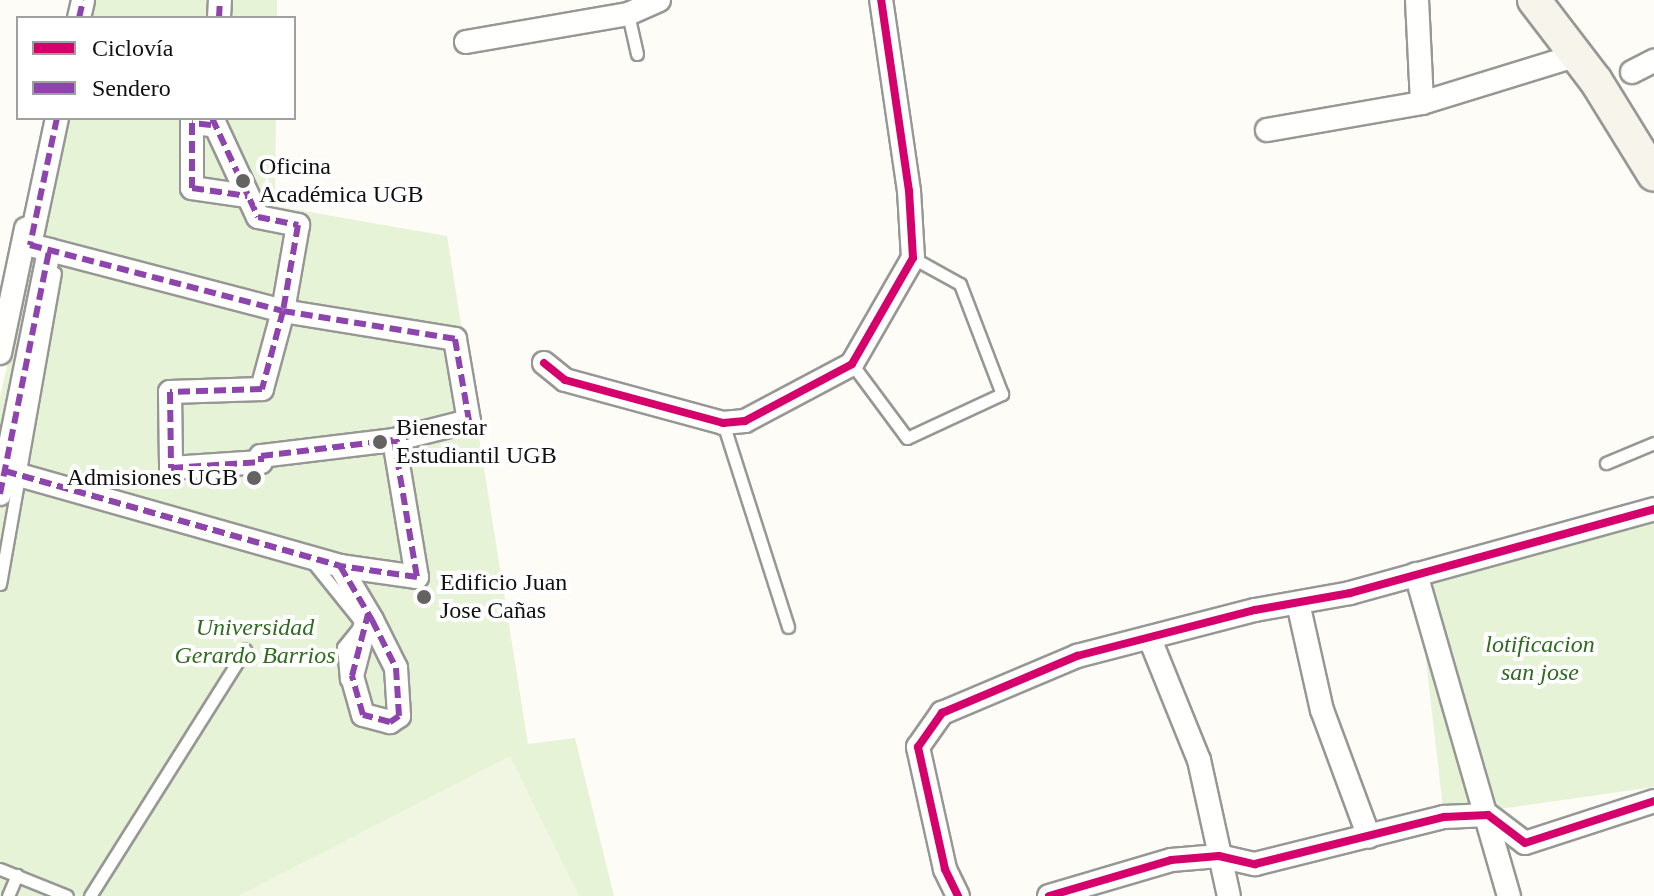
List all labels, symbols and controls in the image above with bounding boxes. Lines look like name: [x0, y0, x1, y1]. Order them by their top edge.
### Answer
legend: [16, 16, 296, 120]
text: Ciclovía: [92, 35, 173, 61]
text: Sendero: [92, 75, 171, 101]
place label: Oficina Académica UGB: [259, 153, 424, 209]
marker: Oficina Académica UGB: [234, 172, 252, 190]
place label: Bienestar Estudiantil UGB: [396, 414, 557, 470]
marker: Bienestar Estudiantil UGB: [371, 433, 389, 451]
place label: Admisiones UGB: [67, 464, 238, 492]
marker: Admisiones UGB: [245, 469, 263, 487]
place label: Edificio Juan Jose Cañas: [440, 569, 567, 625]
marker: Edificio Juan Jose Cañas: [415, 588, 433, 606]
park label: Universidad Gerardo Barrios: [174, 614, 336, 670]
park label: lotificacion san jose: [1485, 631, 1595, 687]

